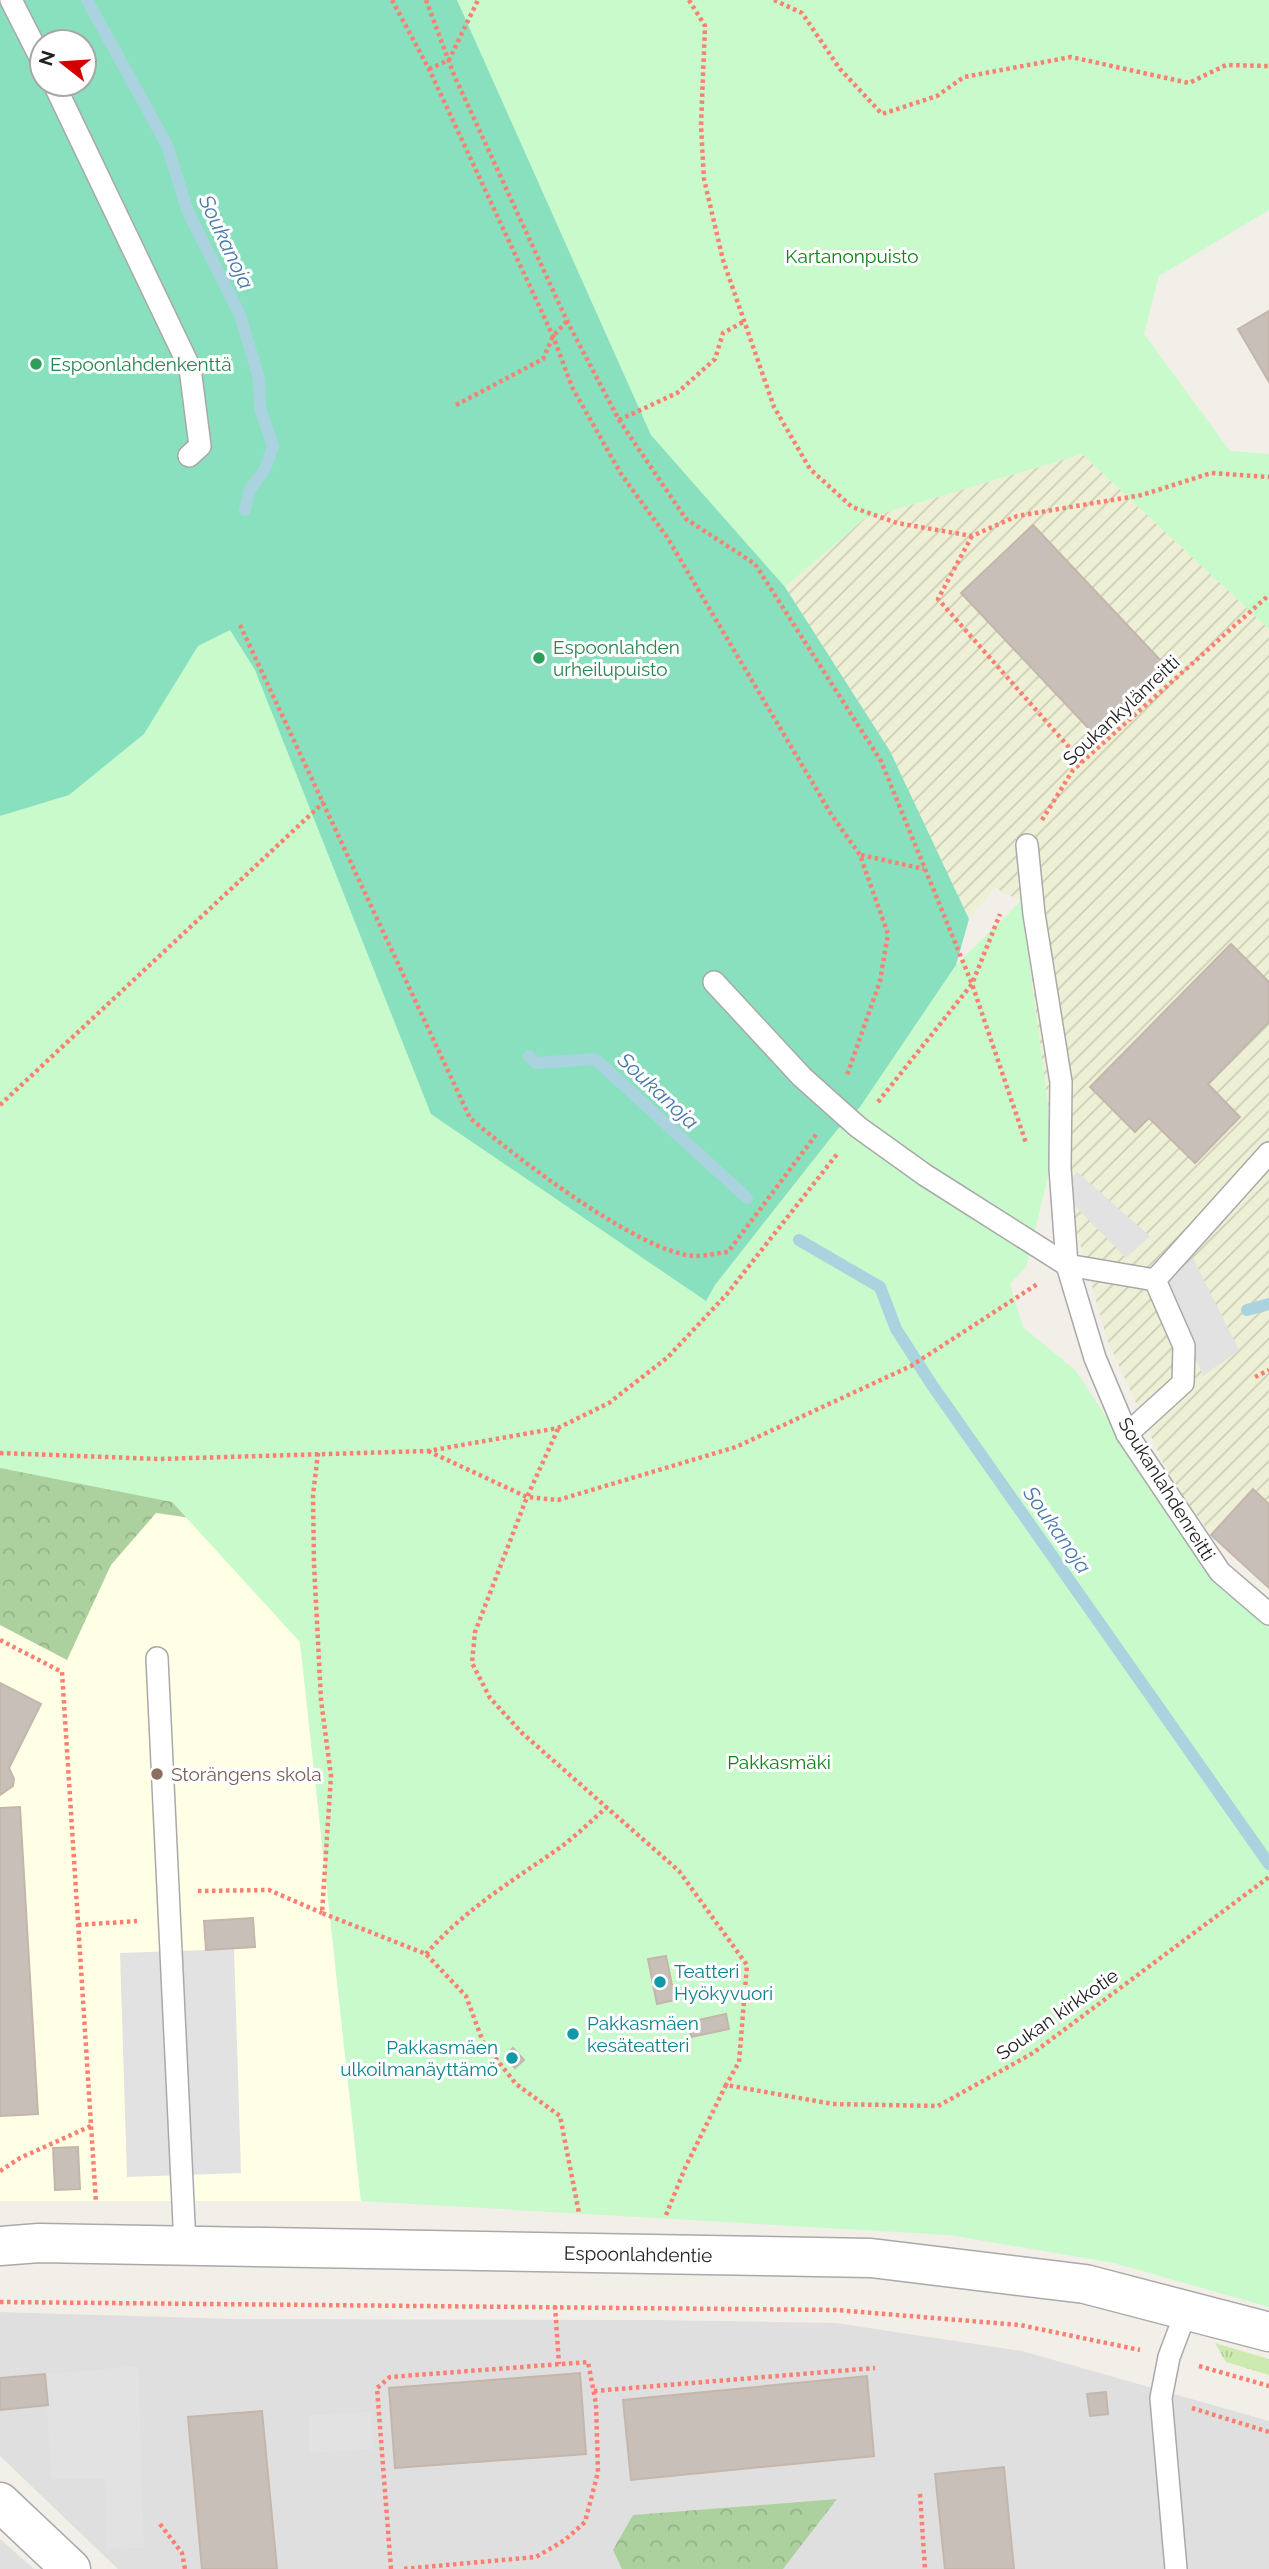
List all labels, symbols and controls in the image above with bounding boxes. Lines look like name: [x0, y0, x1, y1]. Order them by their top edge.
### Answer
north arrow: [28, 28, 98, 98]
text: N: [34, 48, 59, 68]
water label: Soukanoja: [193, 190, 259, 293]
park label: Kartanonpuisto: [785, 245, 919, 267]
place label: Espoonlahdenkenttä: [50, 353, 232, 375]
marker: Espoonlahdenkenttä: [28, 356, 44, 372]
place label: Espoonlahden urheilupuisto: [553, 636, 680, 680]
marker: Espoonlahden urheilupuisto: [531, 650, 547, 666]
street label: Soukankylänreitti: [1058, 650, 1184, 770]
water label: Soukanoja: [612, 1046, 704, 1134]
street label: Soukanlahdenreitti: [1114, 1413, 1220, 1565]
water label: Soukanoja: [1018, 1480, 1097, 1578]
park label: Pakkasmäki: [727, 1751, 831, 1773]
place label: Storängens skola: [171, 1763, 322, 1785]
marker: Storängens skola: [149, 1766, 165, 1782]
place label: Teatteri Hyökyvuori: [674, 1960, 773, 2004]
street label: Soukan kirkkotie: [992, 1964, 1122, 2064]
marker: Teatteri Hyökyvuori: [652, 1974, 668, 1990]
place label: Pakkasmäen kesäteatteri: [587, 2012, 699, 2056]
marker: Pakkasmäen kesäteatteri: [565, 2026, 581, 2042]
place label: Pakkasmäen ulkoilmanäyttämö: [340, 2036, 498, 2080]
marker: Pakkasmäen ulkoilmanäyttämö: [504, 2050, 520, 2066]
street label: Espoonlahdentie: [564, 2242, 712, 2266]

